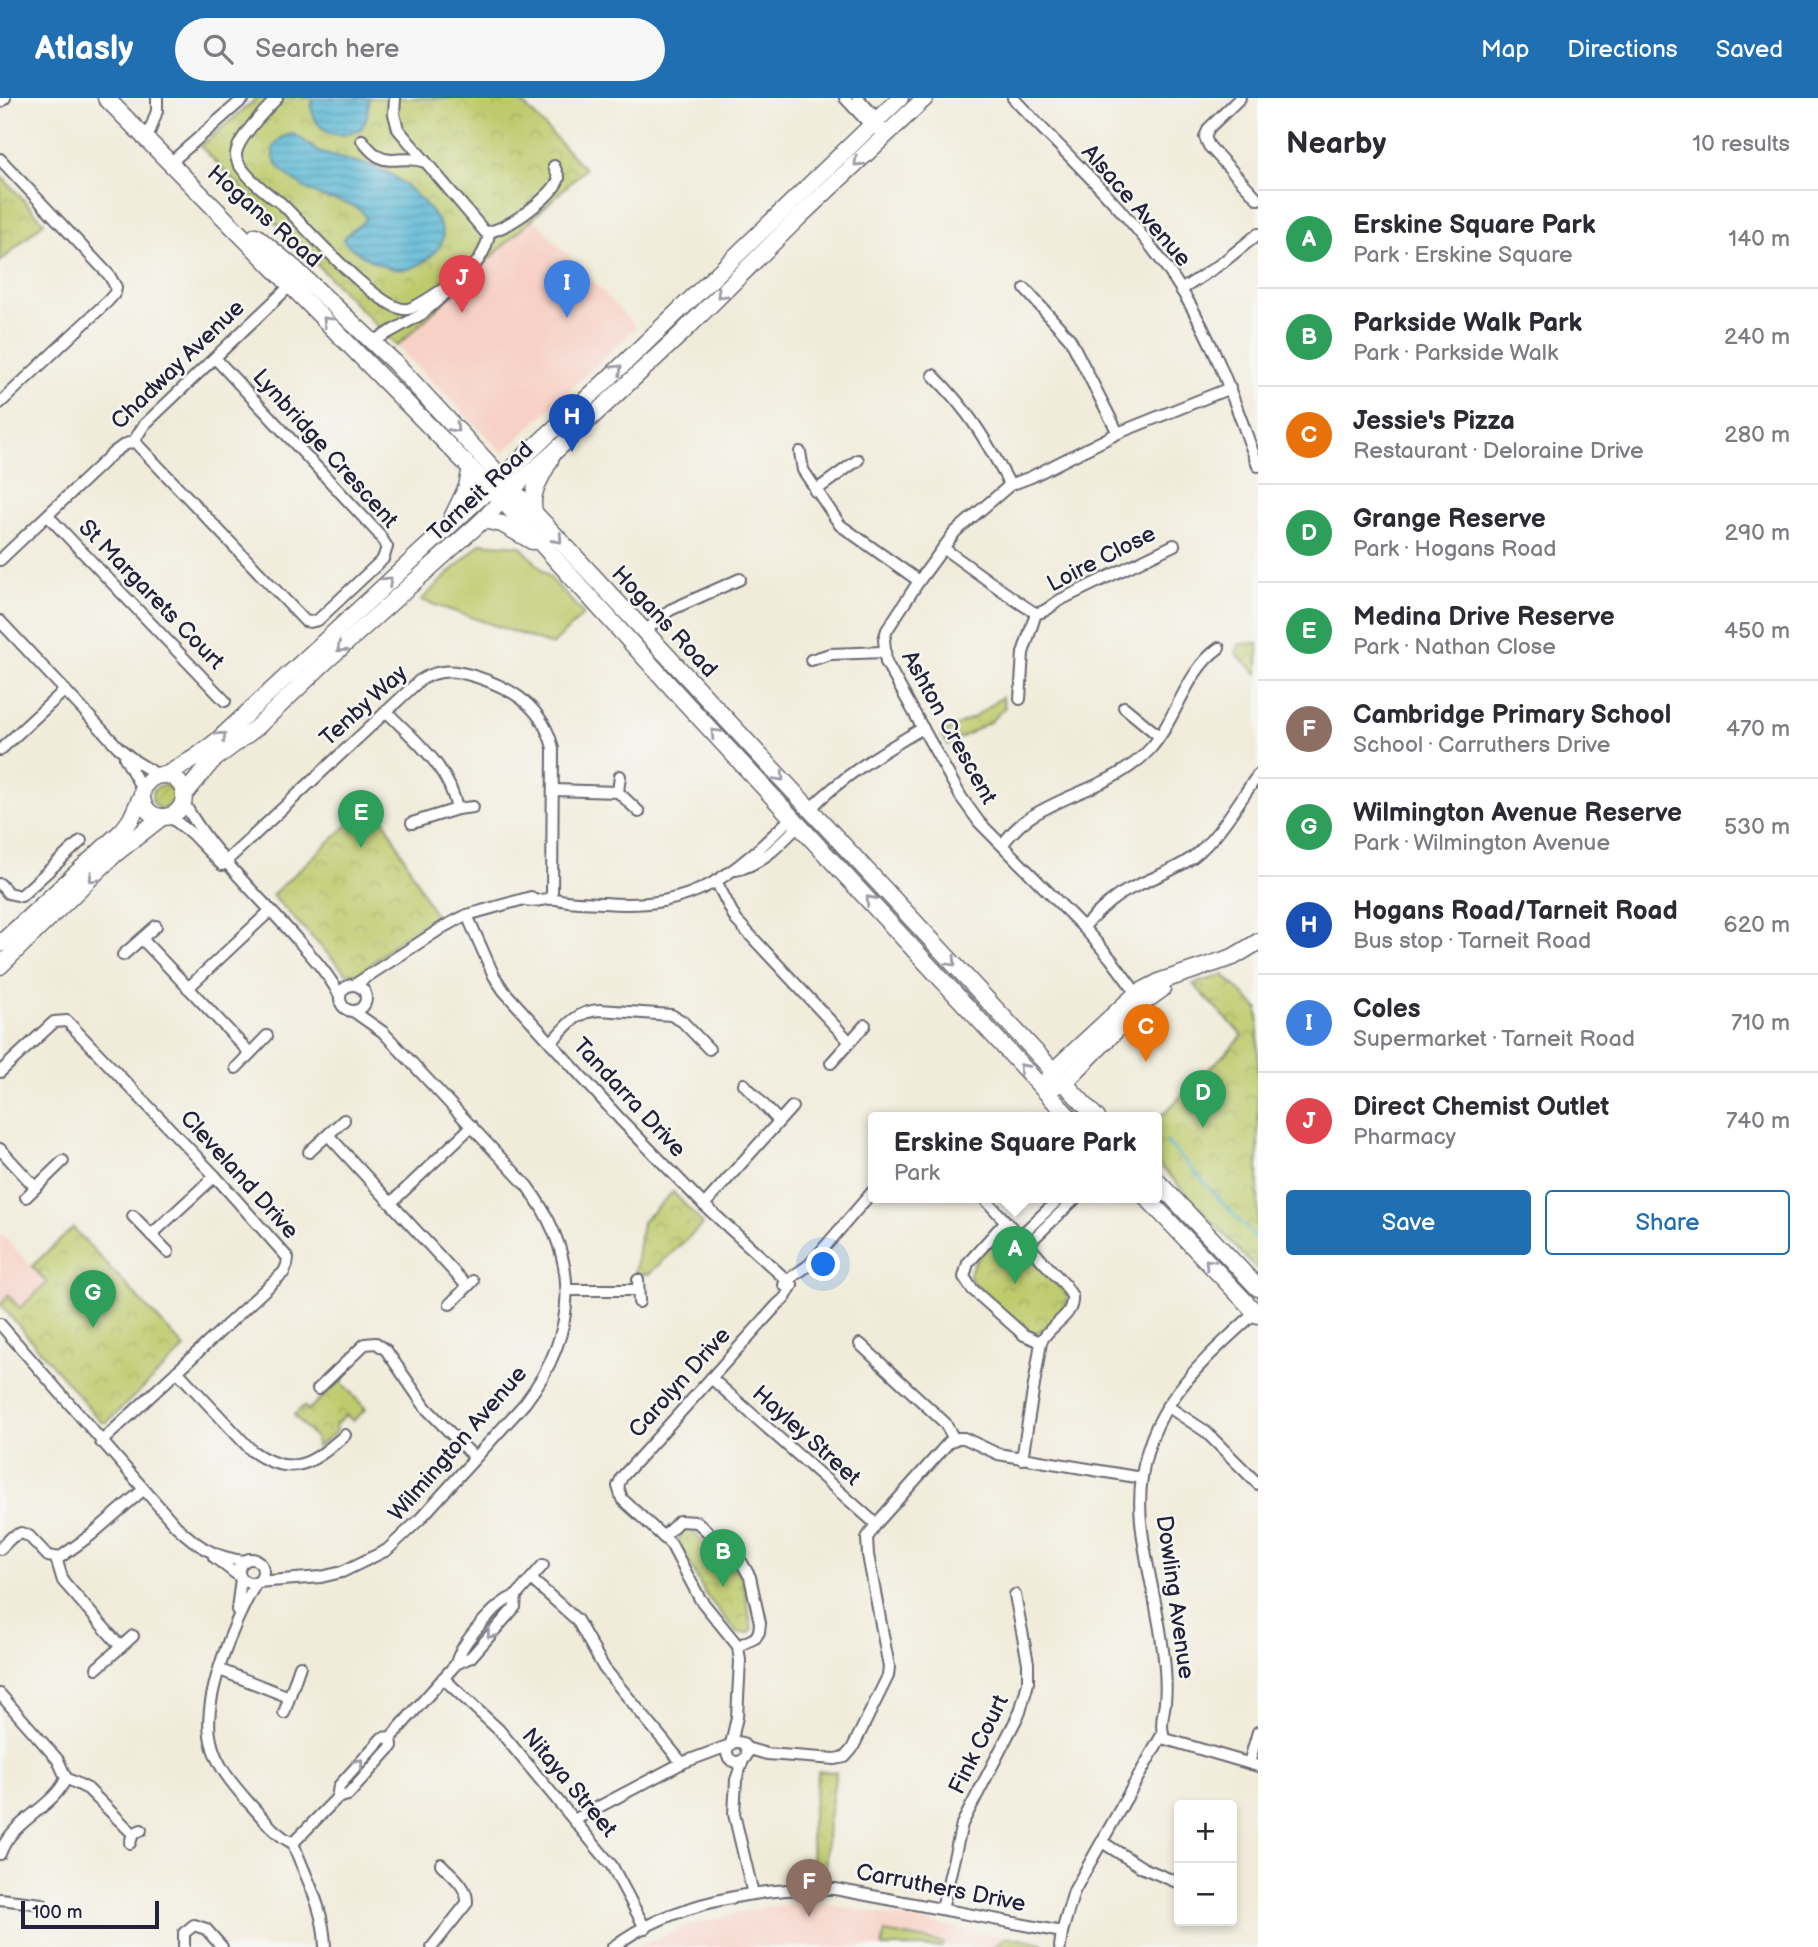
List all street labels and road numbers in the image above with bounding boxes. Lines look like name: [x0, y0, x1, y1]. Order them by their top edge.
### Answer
street label: Alsace Avenue: [1076, 139, 1197, 273]
street label: Hogans Road: [201, 159, 327, 274]
street label: Chadway Avenue: [105, 294, 250, 436]
street label: Lynbridge Crescent: [247, 364, 404, 534]
street label: Tarneit Road: [422, 436, 539, 548]
street label: St Margarets Court: [73, 514, 230, 676]
street label: Loire Close: [1042, 520, 1160, 598]
street label: Hogans Road: [605, 560, 723, 683]
street label: Ashton Crescent: [895, 646, 1003, 809]
street label: Tenby Way: [314, 659, 414, 752]
street label: Tandarra Drive: [567, 1032, 692, 1163]
street label: Cleveland Drive: [174, 1104, 304, 1245]
street label: Carolyn Drive: [623, 1322, 737, 1444]
street label: Wilmington Avenue: [383, 1360, 533, 1527]
street label: Hayley Street: [746, 1380, 866, 1492]
street label: Dowling Avenue: [1150, 1514, 1200, 1681]
street label: Fink Court: [943, 1690, 1015, 1799]
street label: Nitaya Street: [516, 1722, 623, 1843]
street label: Carruthers Drive: [854, 1858, 1028, 1918]

